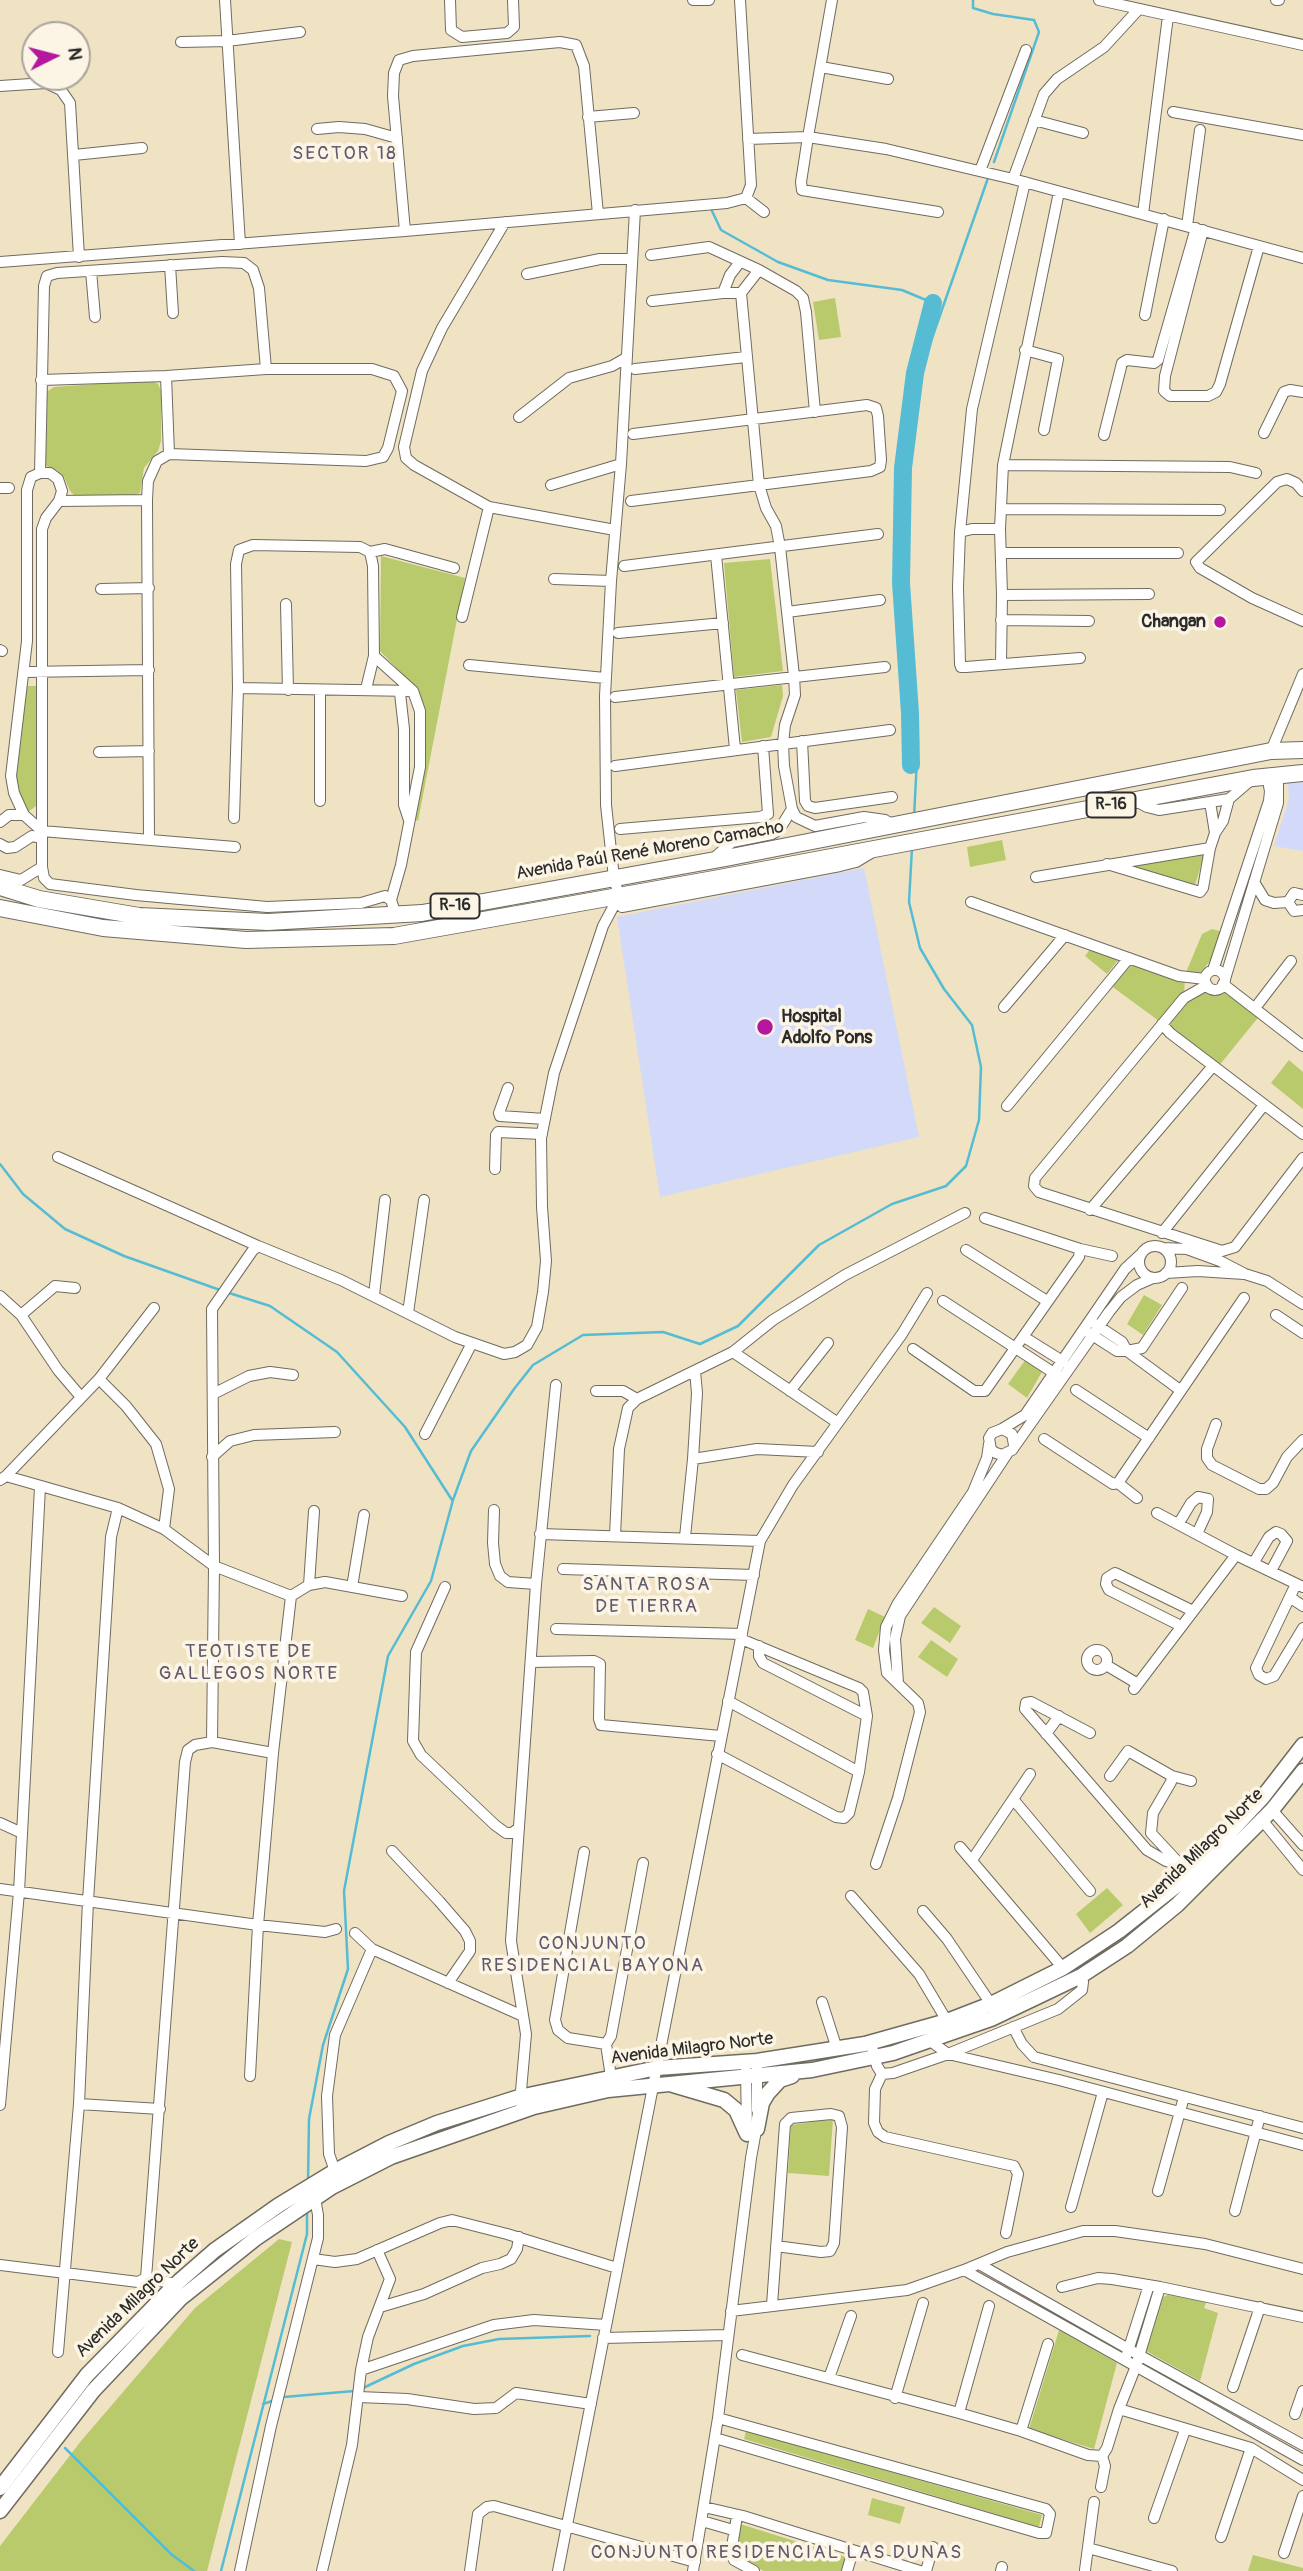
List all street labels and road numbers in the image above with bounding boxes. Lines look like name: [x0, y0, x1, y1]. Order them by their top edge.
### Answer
road number: R-16: [1086, 792, 1136, 818]
street label: Avenida Paúl René Moreno Camacho: [514, 817, 786, 885]
road number: R-16: [430, 893, 480, 918]
street label: Avenida Milagro Norte: [1136, 1784, 1268, 1914]
street label: Avenida Milagro Norte: [609, 2028, 775, 2070]
street label: Avenida Milagro Norte: [72, 2233, 204, 2363]

